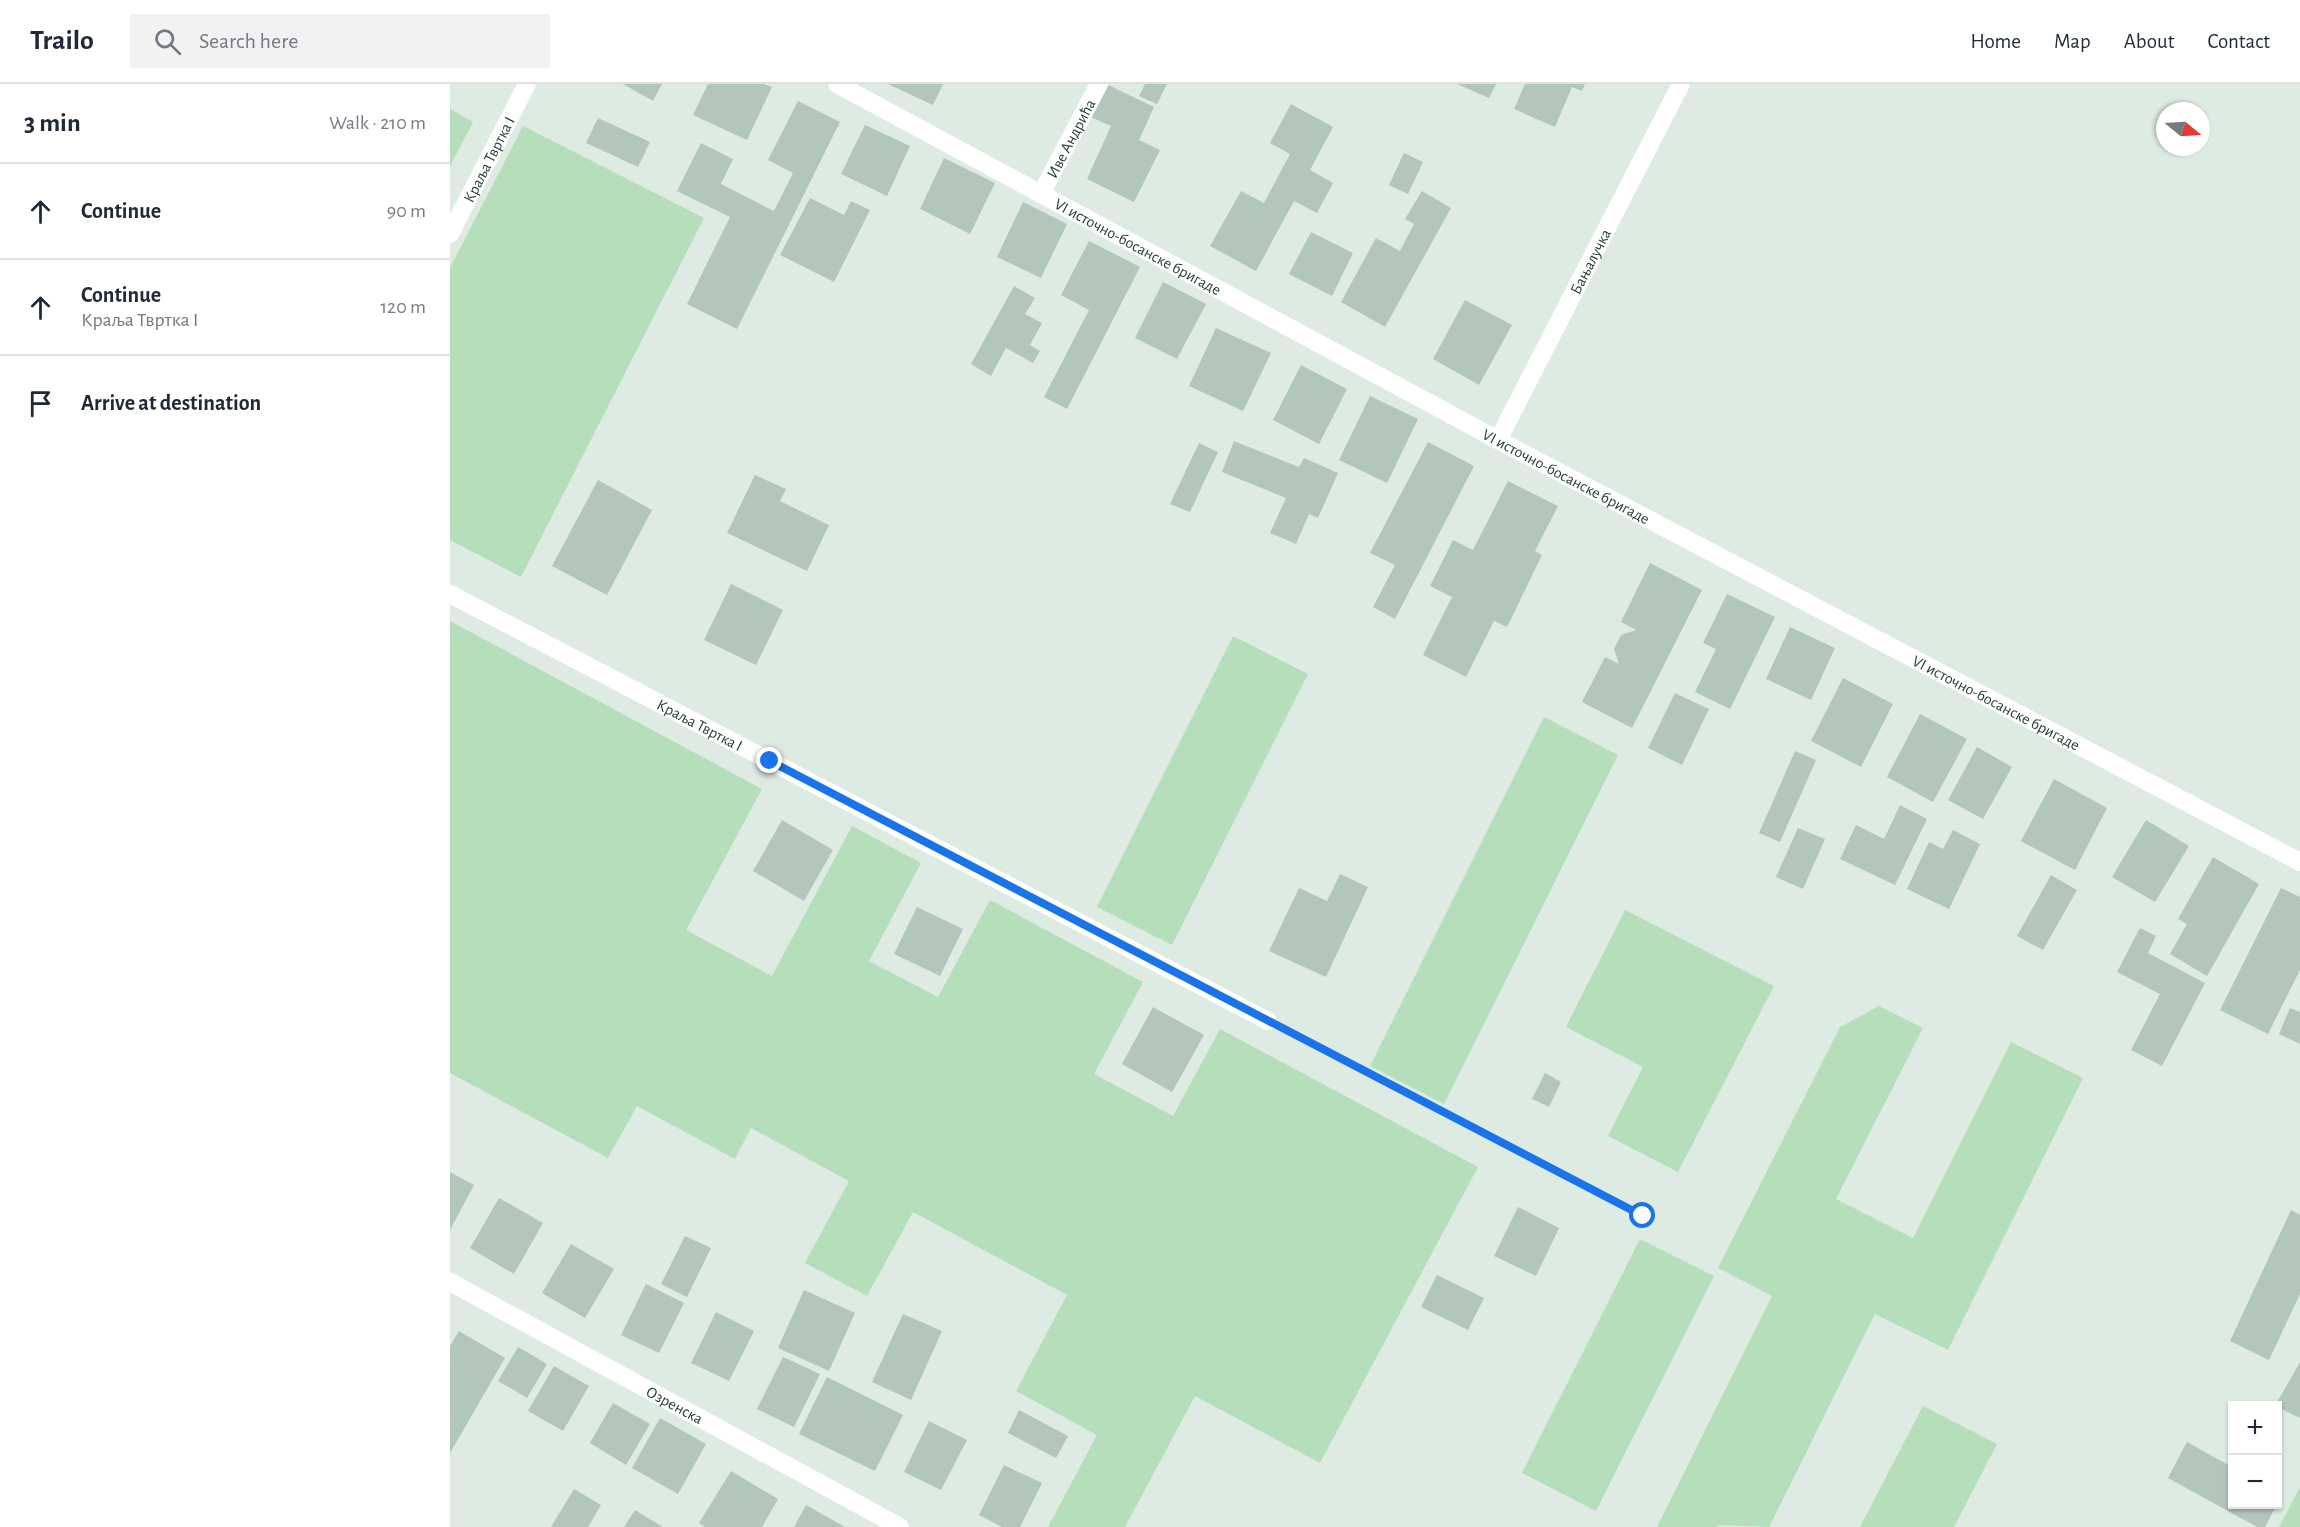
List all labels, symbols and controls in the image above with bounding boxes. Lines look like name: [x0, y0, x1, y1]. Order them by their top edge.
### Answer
search box: [130, 14, 550, 68]
icon: search: [151, 25, 184, 58]
text: Trailo: [30, 27, 94, 55]
text: Search here: [199, 30, 298, 52]
text: Home: [1970, 31, 2021, 52]
text: Map: [2054, 31, 2091, 52]
text: About: [2124, 31, 2174, 52]
text: Contact: [2207, 31, 2270, 52]
street label: Иве Андрића: [1044, 97, 1099, 181]
north arrow: [2156, 102, 2210, 156]
text: 3 min: [24, 110, 81, 136]
text: Walk · 210 m: [329, 113, 426, 133]
street label: Краља Твртка I: [461, 114, 518, 205]
icon: ahead: [24, 195, 57, 228]
street label: VI источно-босанске бригаде: [1052, 196, 1224, 298]
text: Continue: [81, 200, 161, 222]
text: 90 m: [387, 201, 426, 221]
street label: Бањалучка: [1567, 227, 1614, 297]
text: Continue: [81, 284, 161, 306]
icon: ahead: [24, 291, 57, 324]
text: 120 m: [380, 297, 426, 317]
text: Краља Твртка I: [81, 310, 198, 330]
icon: arrive: [24, 387, 57, 420]
text: Arrive at destination: [81, 392, 261, 414]
street label: VI источно-босанске бригаде: [1480, 426, 1652, 527]
street label: VI источно-босанске бригаде: [1910, 653, 2082, 754]
street label: Краља Твртка I: [654, 697, 745, 754]
route end: [756, 747, 782, 773]
route start: [1629, 1202, 1655, 1228]
street label: Озренска: [643, 1383, 705, 1427]
map controls: [2228, 1401, 2282, 1509]
button: +: [2228, 1401, 2282, 1455]
button: −: [2228, 1455, 2282, 1509]

